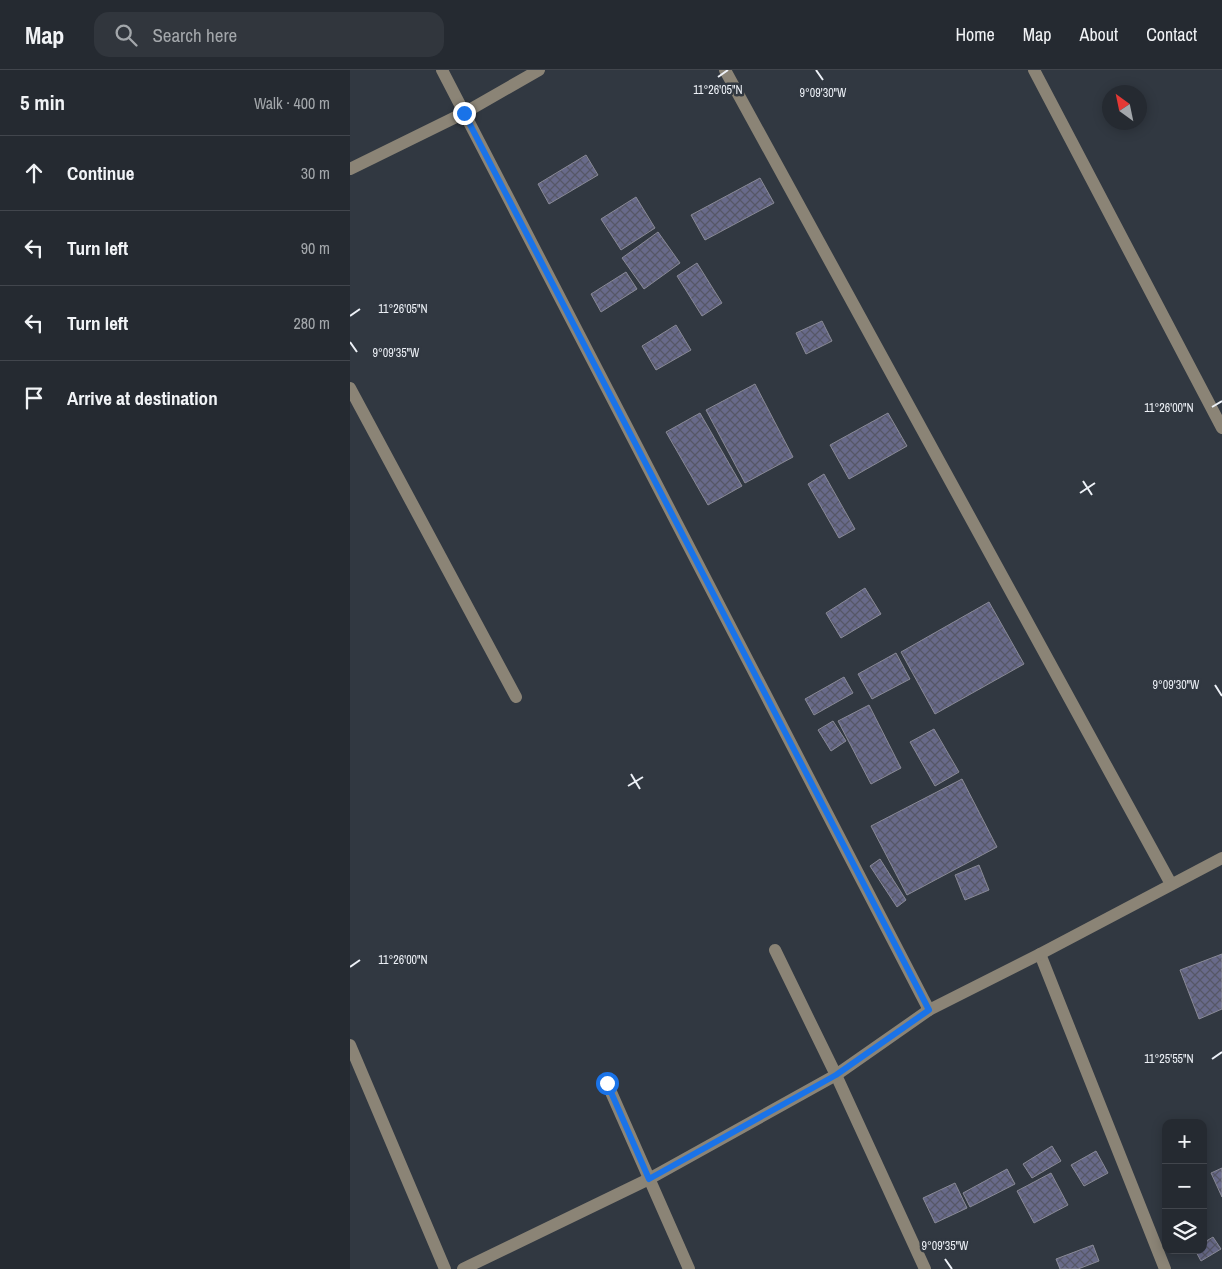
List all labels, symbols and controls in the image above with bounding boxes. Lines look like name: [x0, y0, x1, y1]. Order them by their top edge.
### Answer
search box: [94, 12, 444, 57]
text: Map: [25, 19, 64, 51]
icon: search: [112, 21, 140, 49]
text: Search here: [152, 22, 237, 48]
text: Home: [955, 22, 995, 47]
text: Map: [1023, 22, 1052, 47]
text: About: [1080, 22, 1118, 47]
text: Contact: [1146, 22, 1197, 47]
text: 11°26'05"N: [693, 82, 743, 98]
text: 9°09'30"W: [800, 85, 847, 101]
north arrow: [1102, 85, 1147, 130]
text: 5 min: [20, 88, 65, 117]
text: Walk · 400 m: [254, 92, 330, 114]
route end: [453, 102, 476, 125]
icon: ahead: [20, 159, 48, 187]
text: Continue: [67, 160, 135, 186]
text: 30 m: [301, 162, 330, 184]
icon: left: [20, 234, 48, 262]
text: Turn left: [67, 235, 128, 261]
text: 90 m: [301, 237, 330, 259]
text: 11°26'05"N: [378, 301, 428, 317]
icon: left: [20, 309, 48, 337]
text: Turn left: [67, 310, 128, 336]
text: 280 m: [294, 312, 330, 334]
text: 9°09'35"W: [373, 345, 420, 361]
icon: arrive: [20, 384, 48, 412]
text: Arrive at destination: [67, 385, 218, 411]
text: 11°26'00"N: [1144, 400, 1194, 416]
text: 9°09'30"W: [1153, 677, 1200, 693]
text: 11°26'00"N: [378, 952, 428, 968]
text: 11°25'55"N: [1144, 1051, 1194, 1067]
route start: [596, 1072, 619, 1095]
map controls: [1162, 1119, 1207, 1254]
button: +: [1162, 1119, 1207, 1164]
button: −: [1162, 1164, 1207, 1209]
button: layers: [1162, 1209, 1207, 1254]
text: 9°09'35"W: [922, 1238, 969, 1254]

